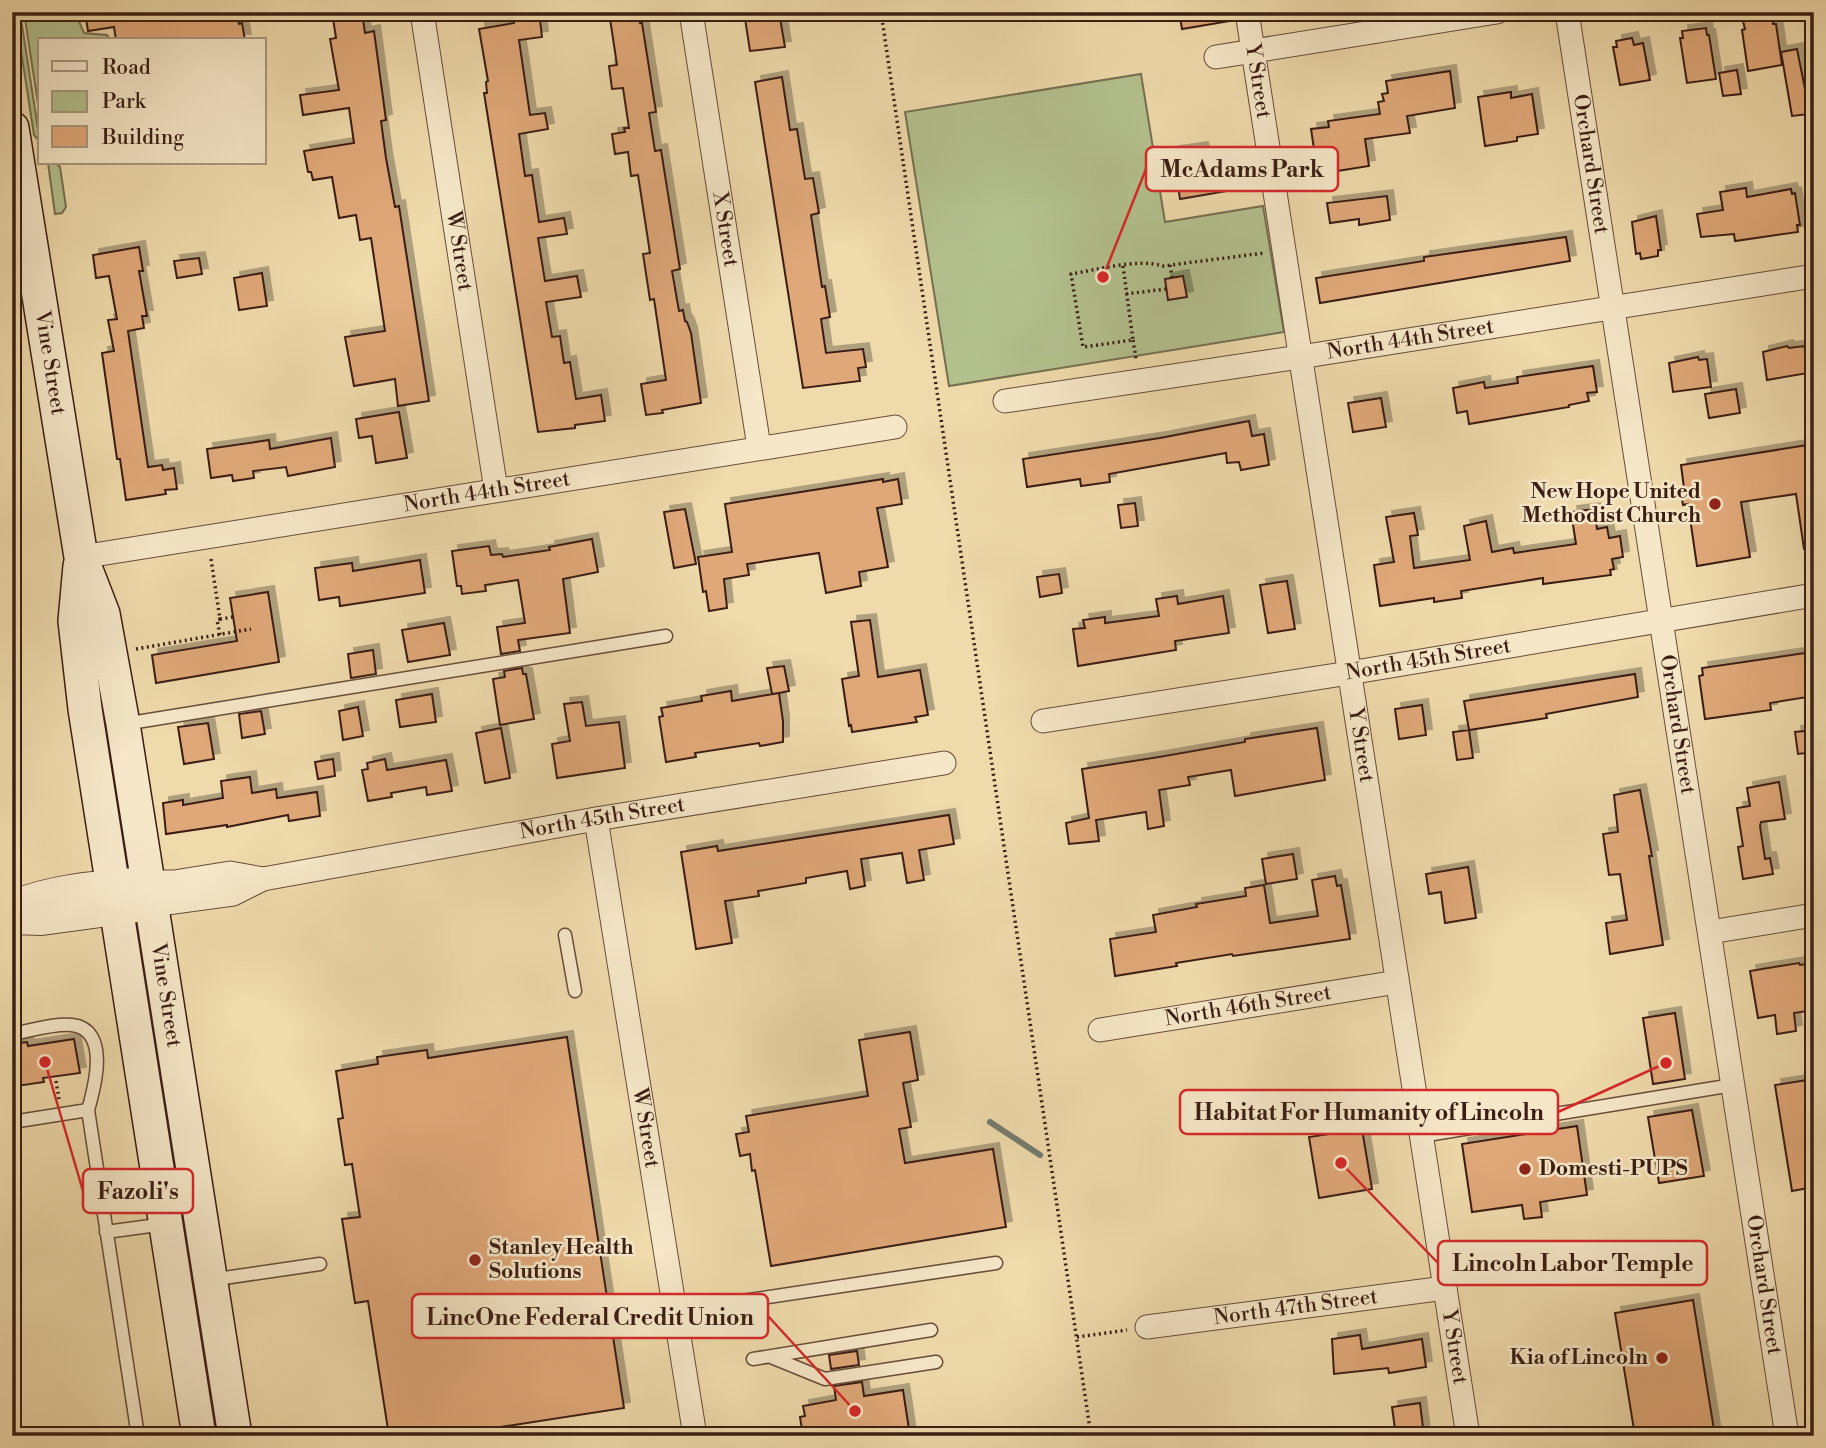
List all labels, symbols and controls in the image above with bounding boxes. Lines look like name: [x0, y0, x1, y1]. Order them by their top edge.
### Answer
legend: [38, 38, 266, 164]
street label: Y Street: [1239, 41, 1276, 121]
text: Road: [102, 55, 151, 81]
text: Park: [102, 89, 147, 115]
street label: Orchard Street: [1567, 92, 1614, 236]
text: Building: [101, 125, 184, 151]
callout: McAdams Park: [1146, 147, 1338, 191]
text: McAdams Park: [1160, 156, 1325, 184]
street label: X Street: [706, 189, 744, 269]
street label: W Street: [440, 208, 478, 293]
street label: Vine Street: [28, 308, 71, 418]
street label: North 44th Street: [1325, 314, 1496, 366]
street label: North 44th Street: [402, 466, 573, 518]
place label: New Hope United Methodist Church: [1522, 479, 1701, 529]
marker: New Hope United Methodist Church: [1707, 496, 1723, 512]
street label: North 45th Street: [1344, 633, 1513, 686]
street label: Orchard Street: [1653, 653, 1701, 797]
street label: Y Street: [1342, 705, 1379, 785]
street label: North 45th Street: [518, 792, 687, 845]
street label: Vine Street: [144, 940, 187, 1050]
street label: North 46th Street: [1163, 980, 1334, 1032]
street label: W Street: [626, 1085, 665, 1170]
callout: Habitat For Humanity of Lincoln: [1180, 1090, 1558, 1134]
text: Habitat For Humanity of Lincoln: [1194, 1099, 1544, 1127]
place label: Domesti-PUPS: [1539, 1156, 1688, 1182]
marker: Domesti-PUPS: [1517, 1161, 1533, 1177]
callout: Fazoli's: [83, 1169, 193, 1213]
text: Fazoli's: [97, 1178, 179, 1206]
street label: Orchard Street: [1740, 1213, 1787, 1357]
place label: Stanley Health Solutions: [489, 1235, 633, 1285]
callout: Lincoln Labor Temple: [1438, 1241, 1707, 1285]
text: Lincoln Labor Temple: [1452, 1250, 1694, 1278]
marker: Stanley Health Solutions: [467, 1252, 483, 1268]
street label: North 47th Street: [1212, 1284, 1380, 1331]
callout: LincOne Federal Credit Union: [412, 1294, 768, 1338]
text: LincOne Federal Credit Union: [426, 1304, 754, 1332]
street label: Y Street: [1435, 1307, 1473, 1387]
place label: Kia of Lincoln: [1510, 1345, 1648, 1371]
marker: Kia of Lincoln: [1654, 1350, 1670, 1366]

